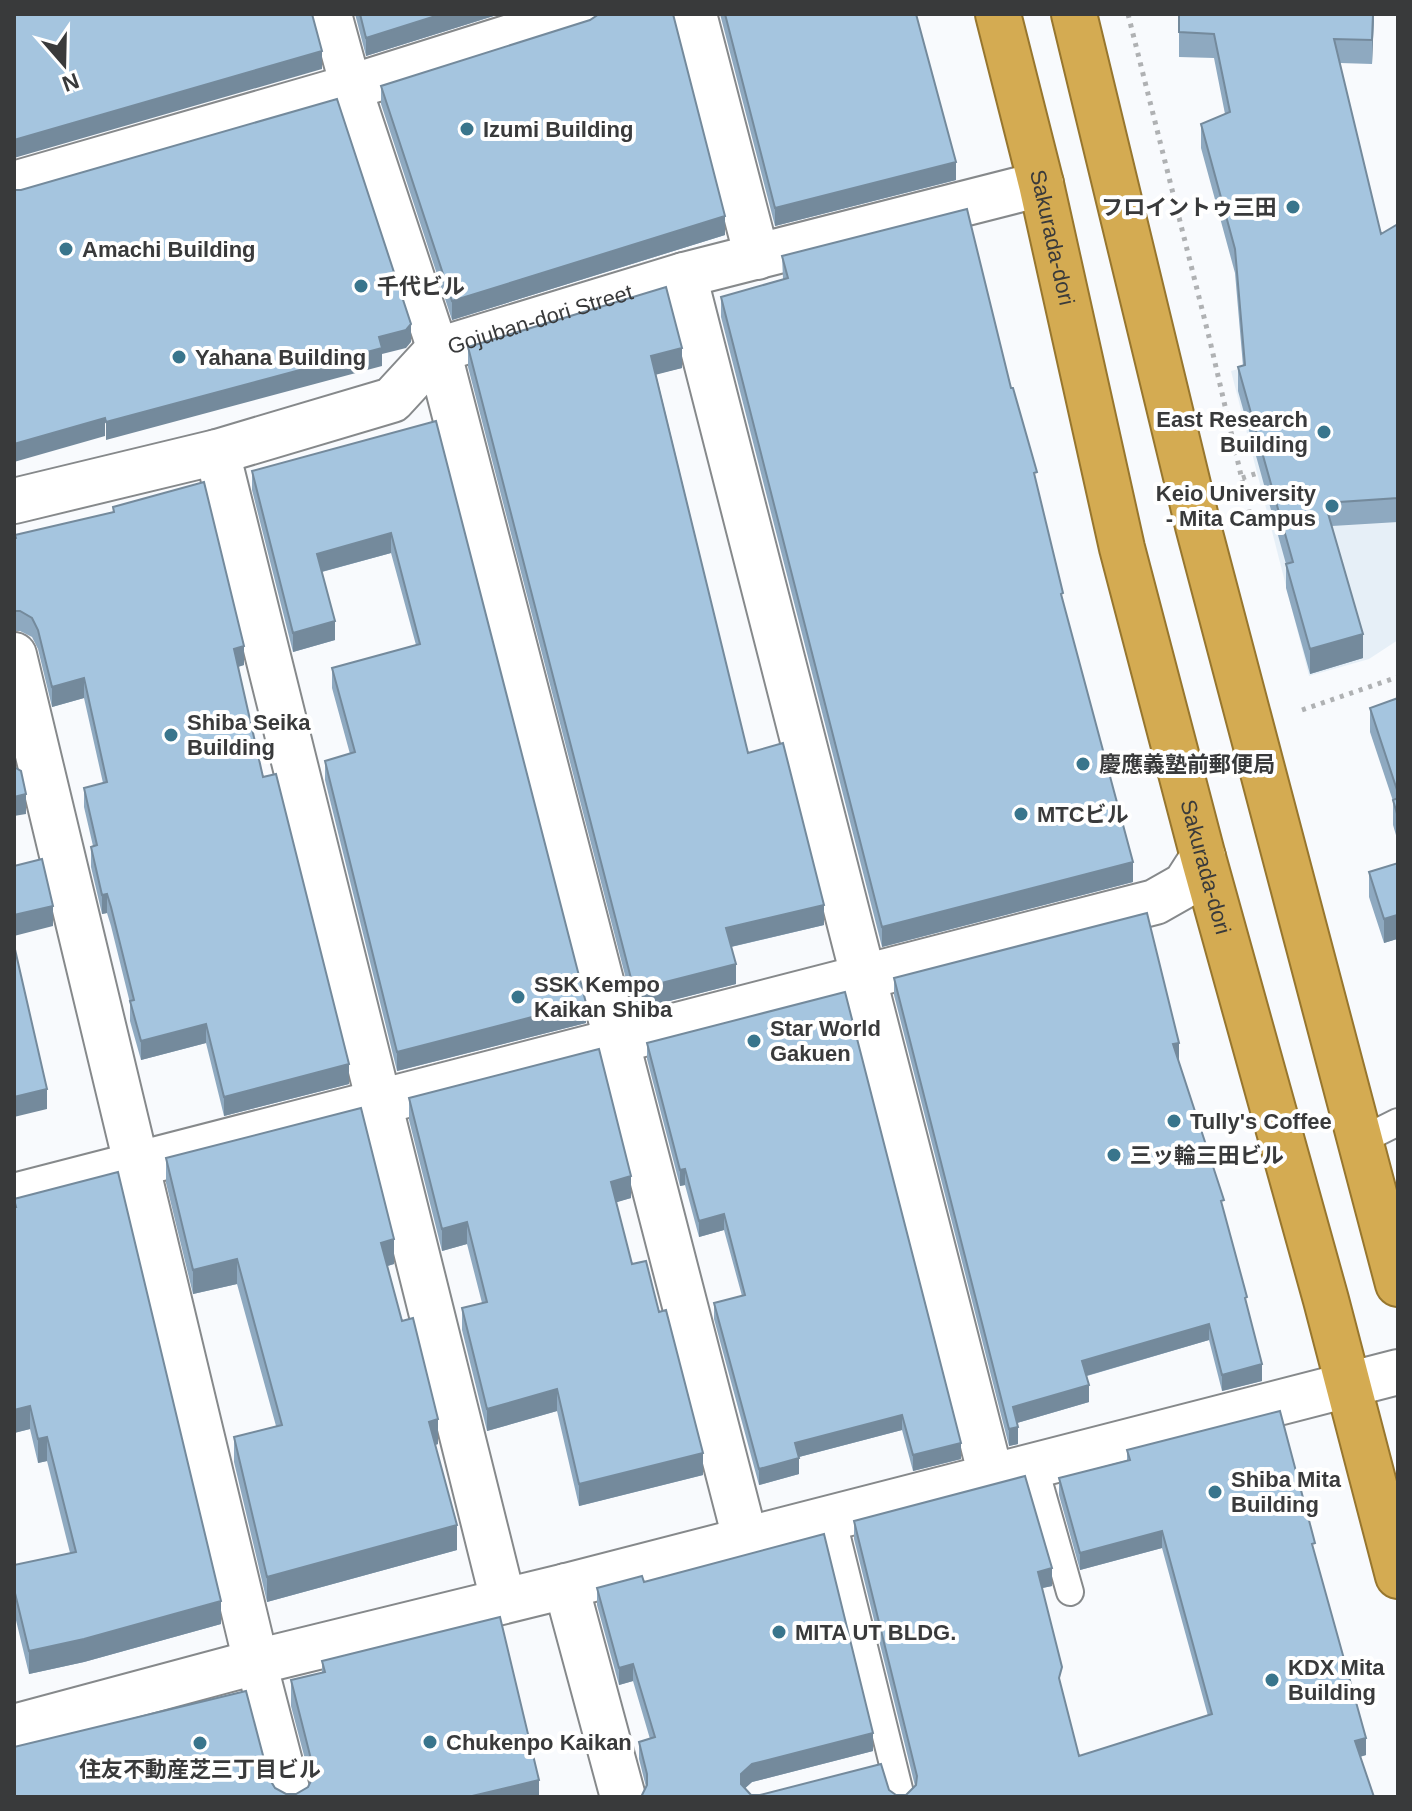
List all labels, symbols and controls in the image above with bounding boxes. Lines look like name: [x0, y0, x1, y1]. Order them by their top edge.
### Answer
north arrow: [24, 24, 104, 104]
text: N: [59, 68, 82, 97]
place label: Izumi Building: [483, 117, 633, 142]
marker: Izumi Building: [458, 120, 476, 138]
street label: Sakurada-dori: [1025, 167, 1080, 308]
place label: フロイントゥ三田: [1101, 195, 1277, 220]
marker: フロイントゥ三田: [1284, 198, 1302, 216]
place label: Amachi Building: [82, 237, 256, 262]
marker: Amachi Building: [57, 240, 75, 258]
place label: 千代ビル: [377, 274, 465, 299]
marker: 千代ビル: [352, 277, 370, 295]
street label: Gojuban-dori Street: [445, 279, 636, 359]
place label: Yahana Building: [195, 345, 366, 370]
marker: Yahana Building: [170, 348, 188, 366]
place label: East Research Building: [1156, 407, 1308, 457]
marker: East Research Building: [1315, 423, 1333, 441]
place label: Keio University - Mita Campus: [1156, 481, 1317, 531]
marker: Keio University - Mita Campus: [1323, 497, 1341, 515]
place label: Shiba Seika Building: [187, 710, 311, 760]
marker: Shiba Seika Building: [162, 726, 180, 744]
place label: 慶應義塾前郵便局: [1099, 752, 1275, 777]
marker: 慶應義塾前郵便局: [1074, 755, 1092, 773]
street label: Sakurada-dori: [1176, 797, 1236, 937]
place label: MTCビル: [1037, 802, 1129, 827]
marker: MTCビル: [1012, 805, 1030, 823]
place label: SSK Kempo Kaikan Shiba: [534, 972, 673, 1022]
marker: SSK Kempo Kaikan Shiba: [509, 988, 527, 1006]
place label: Star World Gakuen: [770, 1016, 881, 1066]
marker: Star World Gakuen: [745, 1032, 763, 1050]
place label: Tully's Coffee: [1190, 1109, 1332, 1134]
marker: Tully's Coffee: [1165, 1112, 1183, 1130]
place label: 三ッ輪三田ビル: [1130, 1143, 1284, 1168]
marker: 三ッ輪三田ビル: [1105, 1146, 1123, 1164]
place label: Shiba Mita Building: [1231, 1467, 1342, 1517]
marker: Shiba Mita Building: [1206, 1483, 1224, 1501]
place label: MITA UT BLDG.: [795, 1620, 956, 1645]
marker: MITA UT BLDG.: [770, 1623, 788, 1641]
place label: KDX Mita Building: [1288, 1655, 1385, 1705]
marker: KDX Mita Building: [1263, 1671, 1281, 1689]
place label: Chukenpo Kaikan: [446, 1730, 632, 1755]
marker: Chukenpo Kaikan: [421, 1733, 439, 1751]
marker: 住友不動産芝三丁目ビル: [191, 1734, 209, 1752]
place label: 住友不動産芝三丁目ビル: [79, 1757, 321, 1782]

